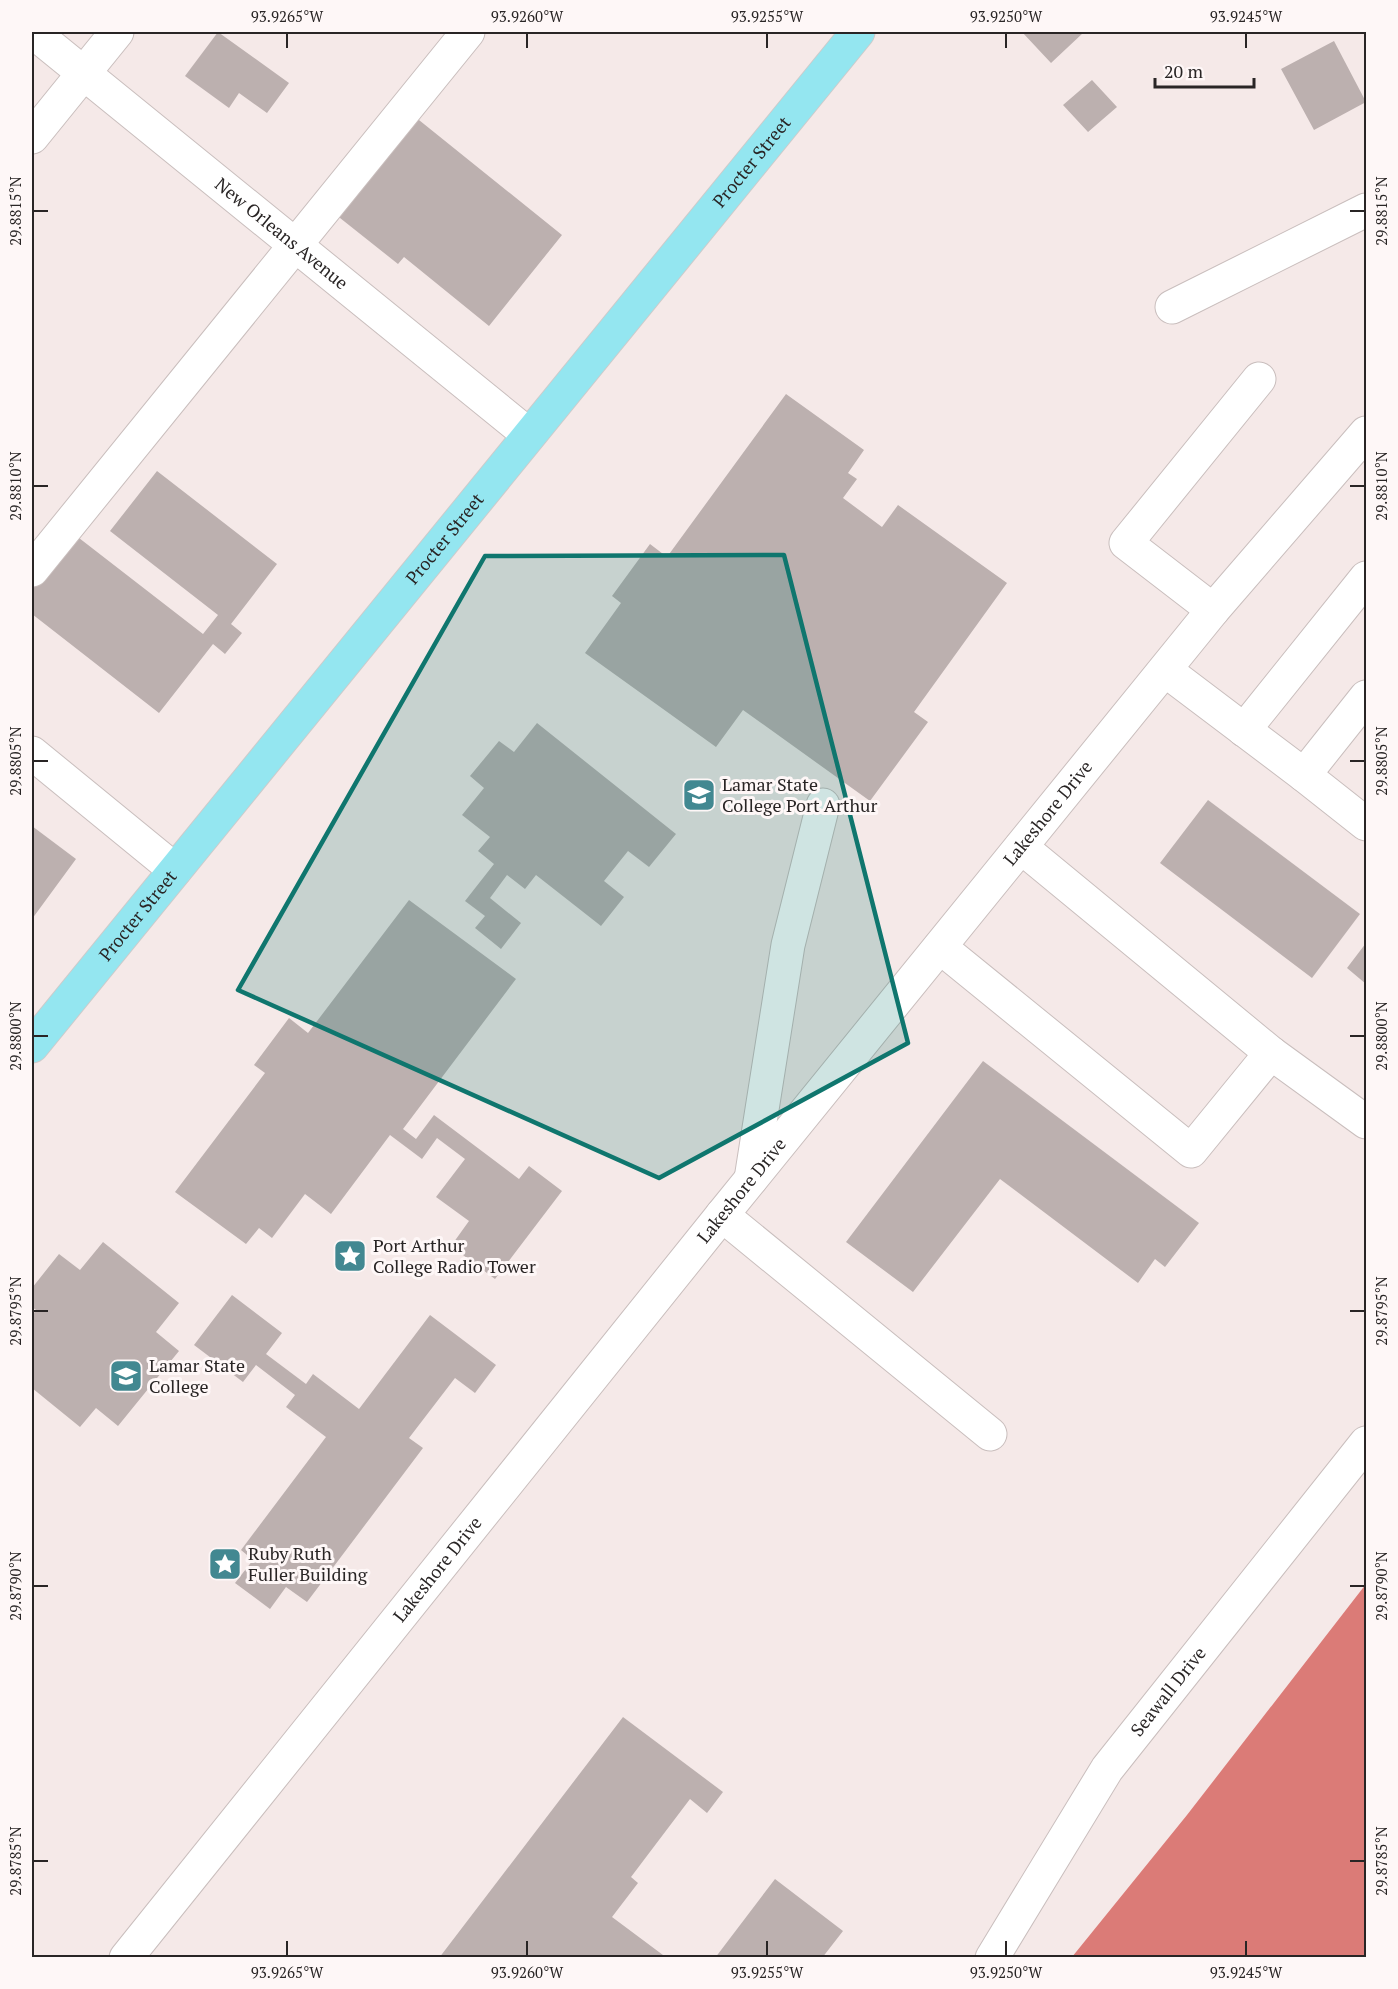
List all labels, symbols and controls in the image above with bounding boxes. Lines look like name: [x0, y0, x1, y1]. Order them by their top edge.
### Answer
text: 93.9265°W: [251, 6, 324, 26]
text: 93.9260°W: [491, 6, 564, 26]
text: 93.9255°W: [731, 6, 804, 26]
text: 93.9250°W: [970, 6, 1043, 26]
text: 93.9245°W: [1210, 6, 1283, 26]
scale bar: [1155, 51, 1254, 89]
text: 20 m: [1164, 59, 1204, 83]
street label: Procter Street: [707, 111, 796, 212]
street label: New Orleans Avenue: [210, 172, 354, 294]
text: 29.8815°N: [5, 176, 25, 246]
text: 29.8815°N: [1371, 176, 1391, 246]
text: 29.8810°N: [5, 451, 25, 521]
text: 29.8810°N: [1371, 451, 1391, 521]
street label: Procter Street: [400, 487, 489, 589]
text: 29.8805°N: [5, 726, 25, 796]
text: 29.8805°N: [1371, 726, 1391, 796]
street label: Lakeshore Drive: [997, 755, 1097, 870]
place label: Lamar State College Port Arthur: [722, 772, 877, 817]
school or university icon: Lamar State College Port Arthur: [681, 777, 717, 813]
street label: Procter Street: [93, 864, 182, 966]
text: 29.8800°N: [5, 1001, 25, 1071]
text: 29.8800°N: [1371, 1001, 1391, 1071]
street label: Lakeshore Drive: [691, 1132, 791, 1248]
place label: Port Arthur College Radio Tower: [373, 1233, 536, 1278]
place icon: Port Arthur College Radio Tower: [332, 1238, 368, 1274]
text: 29.8795°N: [5, 1276, 25, 1346]
text: 29.8795°N: [1371, 1276, 1391, 1346]
place label: Lamar State College: [149, 1353, 245, 1398]
school or university icon: Lamar State College: [108, 1358, 144, 1394]
street label: Lakeshore Drive: [387, 1511, 486, 1627]
place label: Ruby Ruth Fuller Building: [248, 1541, 368, 1586]
place icon: Ruby Ruth Fuller Building: [207, 1546, 243, 1582]
text: 29.8790°N: [5, 1551, 25, 1621]
text: 29.8790°N: [1371, 1551, 1391, 1621]
street label: Seawall Drive: [1125, 1641, 1211, 1741]
text: 29.8785°N: [5, 1826, 25, 1896]
text: 29.8785°N: [1371, 1826, 1391, 1896]
text: 93.9265°W: [251, 1962, 324, 1982]
text: 93.9260°W: [491, 1962, 564, 1982]
text: 93.9255°W: [731, 1962, 804, 1982]
text: 93.9250°W: [970, 1962, 1043, 1982]
text: 93.9245°W: [1210, 1962, 1283, 1982]

